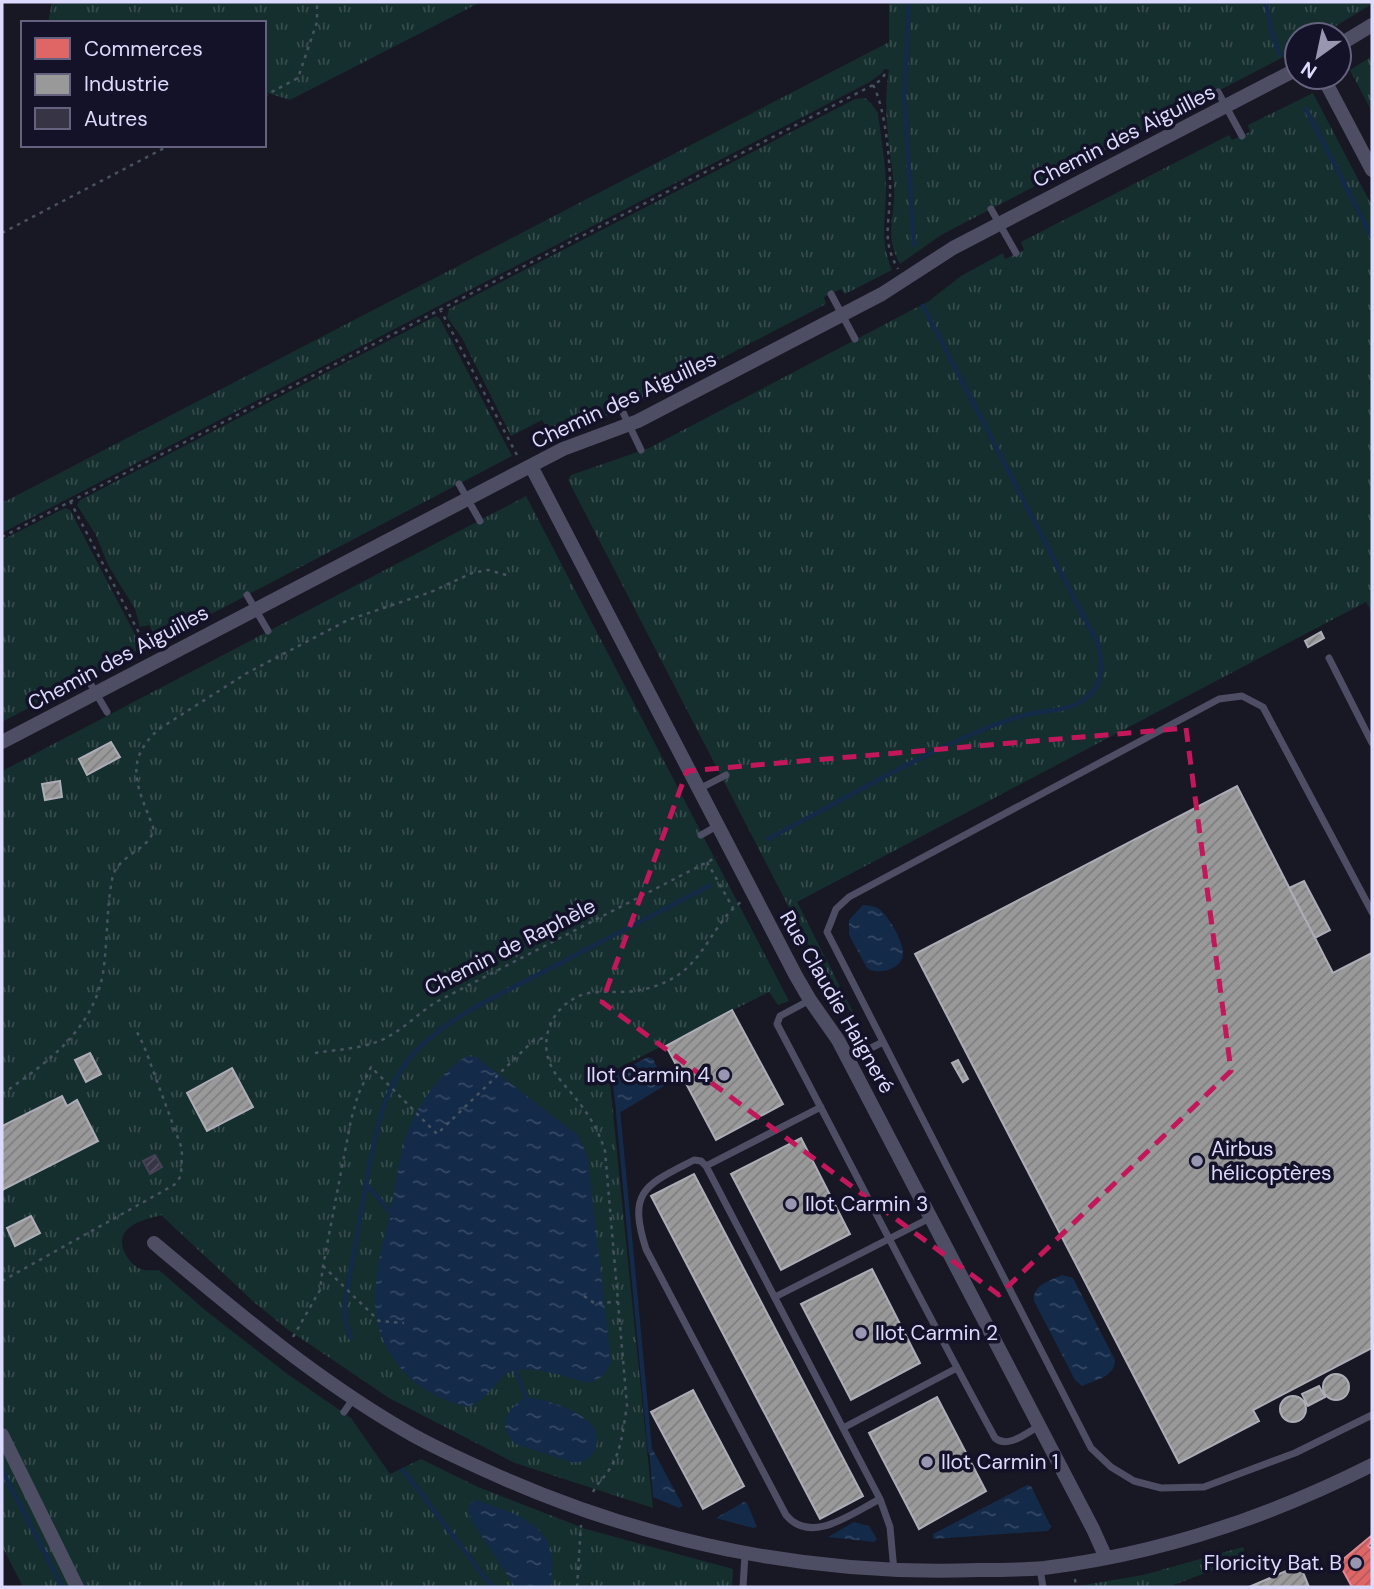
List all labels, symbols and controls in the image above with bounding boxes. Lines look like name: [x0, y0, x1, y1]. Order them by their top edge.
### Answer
legend: [21, 21, 266, 147]
north arrow: [1283, 21, 1353, 91]
text: Commerces: [84, 35, 203, 63]
text: N: [1296, 56, 1322, 84]
text: Industrie: [84, 70, 169, 98]
street label: Chemin des Aiguilles: [1028, 78, 1220, 194]
text: Autres: [84, 105, 148, 133]
street label: Chemin des Aiguilles: [527, 345, 721, 455]
street label: Chemin des Aiguilles: [23, 598, 213, 718]
street label: Chemin de Raphèle: [420, 892, 600, 1002]
street label: Rue Claudie Haigneré: [773, 905, 901, 1099]
place label: Ilot Carmin 4: [586, 1061, 710, 1089]
marker: Ilot Carmin 4: [716, 1067, 732, 1083]
place label: Airbus hélicoptères: [1211, 1135, 1332, 1187]
marker: Airbus hélicoptères: [1189, 1153, 1205, 1169]
place label: Ilot Carmin 3: [805, 1190, 929, 1218]
marker: Ilot Carmin 3: [783, 1196, 799, 1212]
place label: Ilot Carmin 2: [875, 1319, 998, 1347]
marker: Ilot Carmin 2: [853, 1325, 869, 1341]
place label: Ilot Carmin 1: [941, 1448, 1059, 1476]
marker: Ilot Carmin 1: [919, 1454, 935, 1470]
place label: Floricity Bat. B: [1204, 1549, 1342, 1577]
marker: Floricity Bat. B: [1348, 1555, 1364, 1571]

